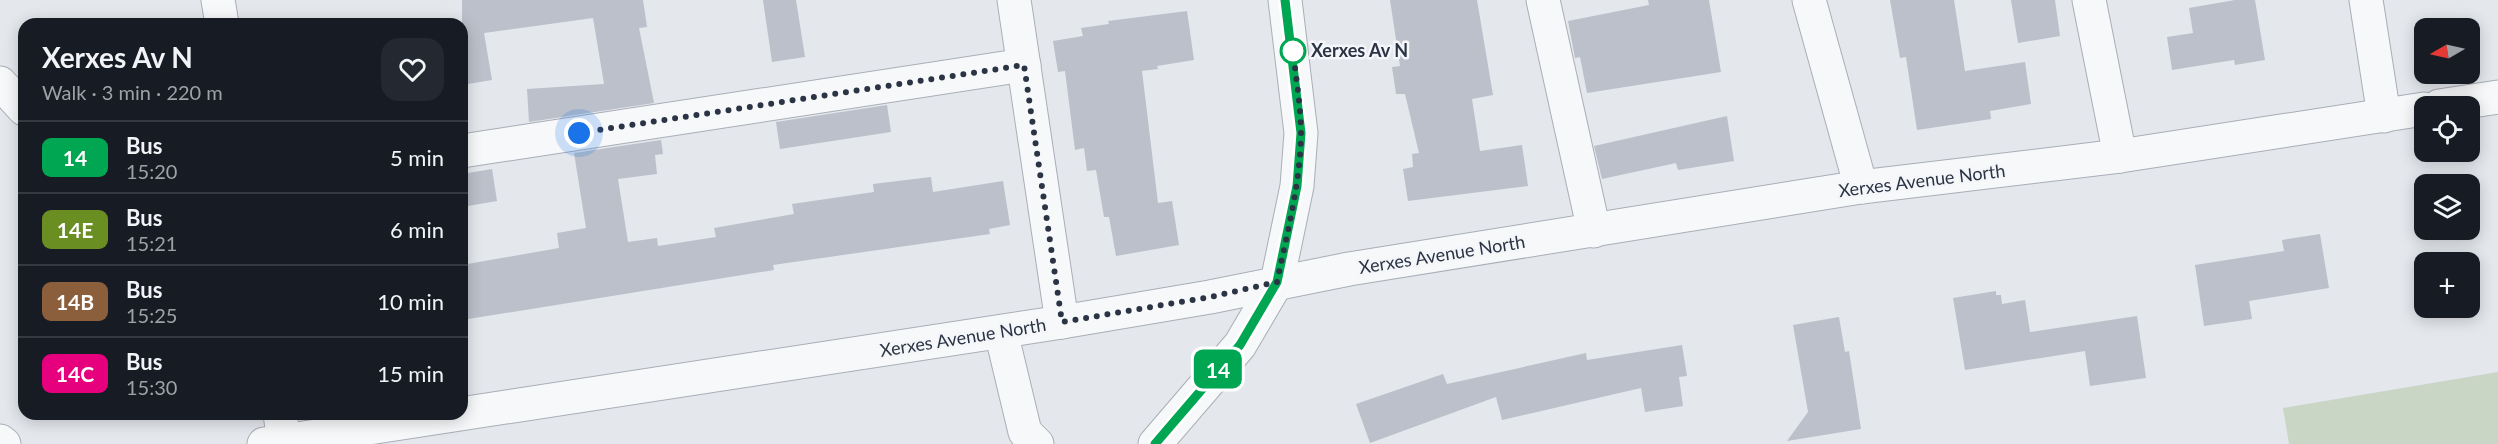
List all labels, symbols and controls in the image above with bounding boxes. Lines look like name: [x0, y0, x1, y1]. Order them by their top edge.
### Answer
north arrow: [2414, 18, 2480, 84]
map controls: [2414, 18, 2480, 318]
button: heart: [381, 38, 444, 101]
marker: Xerxes Av N: [1280, 38, 1306, 64]
place label: Xerxes Av N: [1311, 39, 1408, 61]
text: Xerxes Av N: [42, 40, 193, 74]
text: Walk · 3 min · 220 m: [42, 80, 223, 104]
button: locate: [2414, 96, 2480, 162]
your location: [564, 118, 594, 148]
text: Bus: [126, 132, 162, 159]
text: 5 min: [390, 144, 444, 171]
text: 14: [63, 145, 87, 170]
text: 15:20: [126, 159, 177, 183]
street label: Xerxes Avenue North: [1837, 159, 2006, 201]
button: layers: [2414, 174, 2480, 240]
text: Bus: [126, 204, 162, 231]
text: 6 min: [390, 216, 444, 243]
text: 14E: [57, 217, 93, 242]
street label: Xerxes Avenue North: [1357, 230, 1526, 278]
text: 15:21: [126, 231, 177, 255]
button: +: [2414, 252, 2480, 318]
text: Bus: [126, 276, 162, 303]
text: 10 min: [377, 288, 444, 315]
text: 14B: [56, 289, 94, 314]
text: 15:25: [126, 303, 177, 327]
street label: Xerxes Avenue North: [878, 313, 1047, 361]
text: Bus: [126, 348, 162, 375]
line badge: 14: [1191, 350, 1245, 388]
text: 14: [1206, 357, 1230, 382]
text: 15 min: [377, 360, 444, 387]
text: 14C: [56, 361, 94, 386]
text: 15:30: [126, 375, 177, 399]

